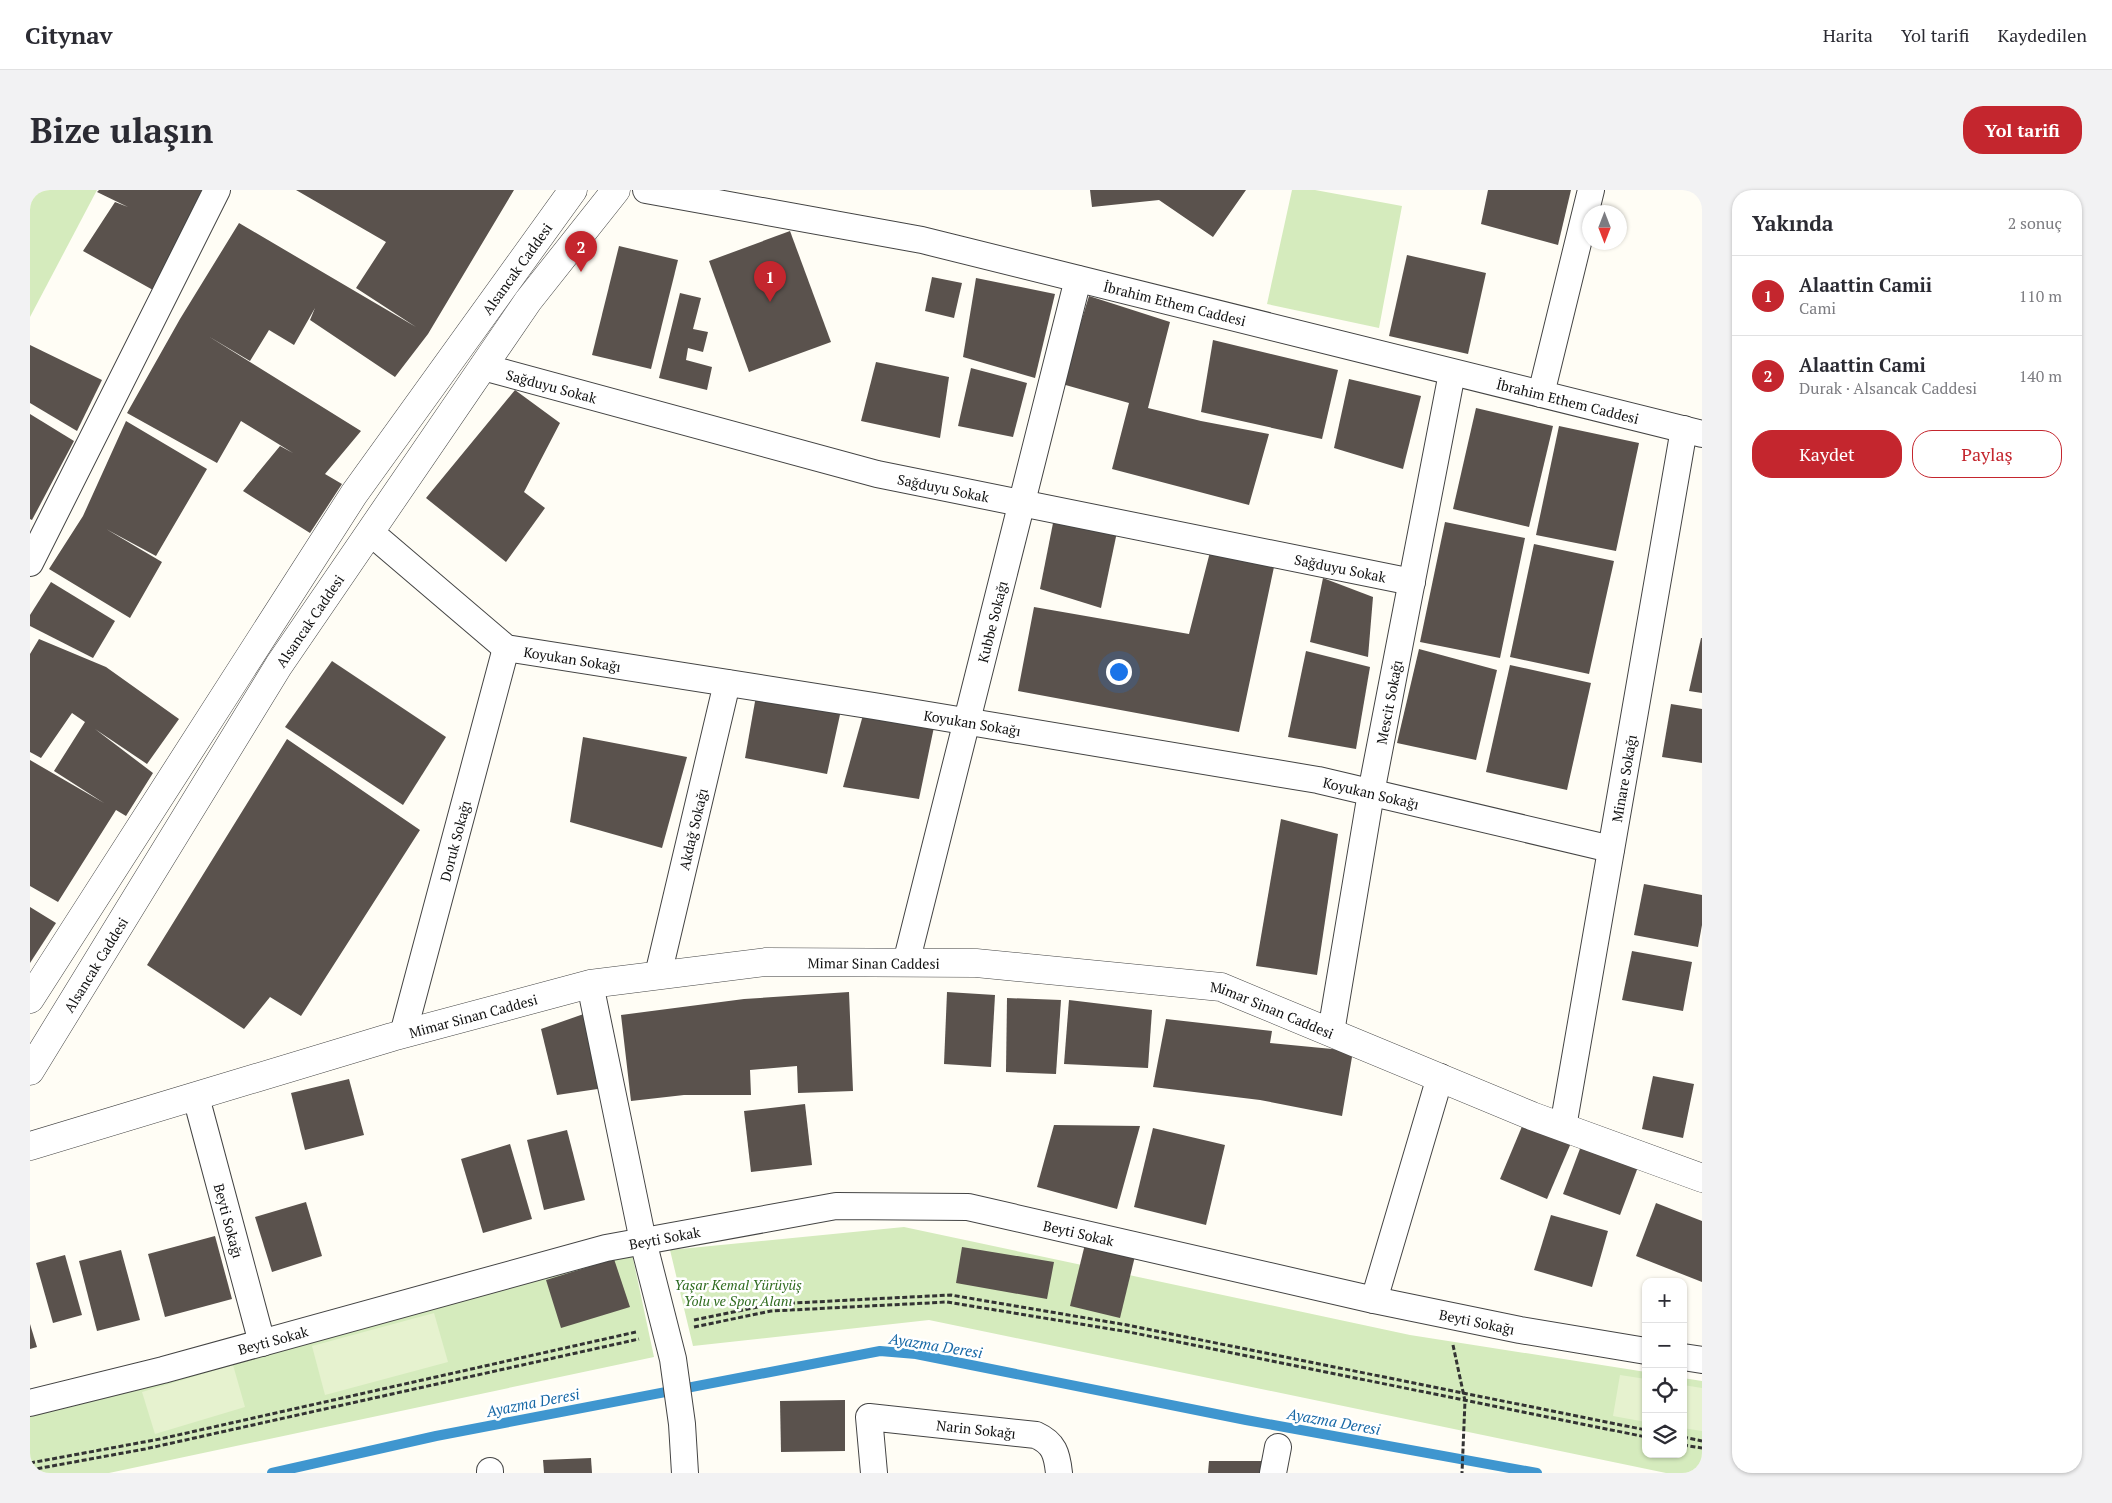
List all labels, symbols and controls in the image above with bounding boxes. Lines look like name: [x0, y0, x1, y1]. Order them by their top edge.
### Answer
text: Citynav: [25, 19, 112, 51]
text: Harita: [1823, 23, 1873, 47]
text: Yol tarifi: [1901, 23, 1970, 47]
text: Kaydedilen: [1998, 23, 2087, 47]
button: Yol tarifi: [1963, 106, 2082, 154]
text: Bize ulaşın: [30, 107, 213, 153]
north arrow: [1582, 205, 1627, 250]
text: Yakında: [1752, 209, 1833, 237]
text: 2 sonuç: [2008, 212, 2062, 234]
street label: Alsancak Caddesi: [477, 219, 556, 318]
pin: 2: [565, 231, 597, 272]
pin: 1: [754, 261, 786, 302]
text: Alaattin Camii: [1799, 272, 1932, 297]
street label: İbrahim Ethem Caddesi: [1102, 276, 1248, 330]
text: 1: [1763, 285, 1773, 307]
text: 110 m: [2019, 285, 2062, 307]
text: Cami: [1799, 297, 1836, 319]
text: Alaattin Cami: [1799, 352, 1926, 377]
street label: Sağduyu Sokak: [504, 364, 600, 407]
text: 2: [1763, 365, 1773, 387]
text: 140 m: [2019, 365, 2062, 387]
street label: İbrahim Ethem Caddesi: [1495, 374, 1641, 427]
text: Durak · Alsancak Caddesi: [1799, 377, 1977, 399]
button: Kaydet: [1752, 430, 1902, 478]
button: Paylaş: [1912, 430, 2062, 478]
street label: Sağduyu Sokak: [896, 469, 992, 506]
street label: Sağduyu Sokak: [1293, 549, 1389, 586]
street label: Alsancak Caddesi: [271, 571, 348, 671]
street label: Kubbe Sokağı: [972, 579, 1011, 665]
street label: Koyukan Sokağı: [522, 641, 622, 675]
street label: Mescit Sokağı: [1371, 658, 1406, 746]
your location: [1106, 659, 1132, 685]
street label: Koyukan Sokağı: [922, 705, 1022, 740]
street label: Minare Sokağı: [1607, 733, 1640, 824]
street label: Koyukan Sokağı: [1321, 772, 1421, 813]
street label: Akdağ Sokağı: [674, 786, 711, 872]
street label: Doruk Sokağı: [435, 798, 474, 883]
street label: Alsancak Caddesi: [59, 913, 132, 1016]
street label: Mimar Sinan Caddesi: [807, 953, 940, 972]
street label: Mimar Sinan Caddesi: [1209, 977, 1337, 1042]
street label: Mimar Sinan Caddesi: [407, 989, 539, 1042]
street label: Beyti Sokağı: [210, 1181, 248, 1260]
street label: Beyti Sokak: [1042, 1215, 1117, 1250]
street label: Beyti Sokak: [627, 1221, 702, 1253]
park label: Yaşar Kemal Yürüyüş Yolu ve Spor Alanı: [674, 1275, 802, 1310]
map controls: [1642, 1278, 1687, 1458]
button: +: [1642, 1278, 1687, 1323]
street label: Beyti Sokağı: [1438, 1304, 1516, 1338]
street label: Beyti Sokak: [236, 1321, 311, 1358]
button: −: [1642, 1323, 1687, 1368]
water label: Ayazma Deresi: [887, 1328, 985, 1362]
button: locate: [1642, 1368, 1687, 1413]
water label: Ayazma Deresi: [484, 1383, 582, 1421]
water label: Ayazma Deresi: [1285, 1403, 1383, 1439]
button: layers: [1642, 1413, 1687, 1458]
street label: Narin Sokağı: [935, 1415, 1017, 1442]

